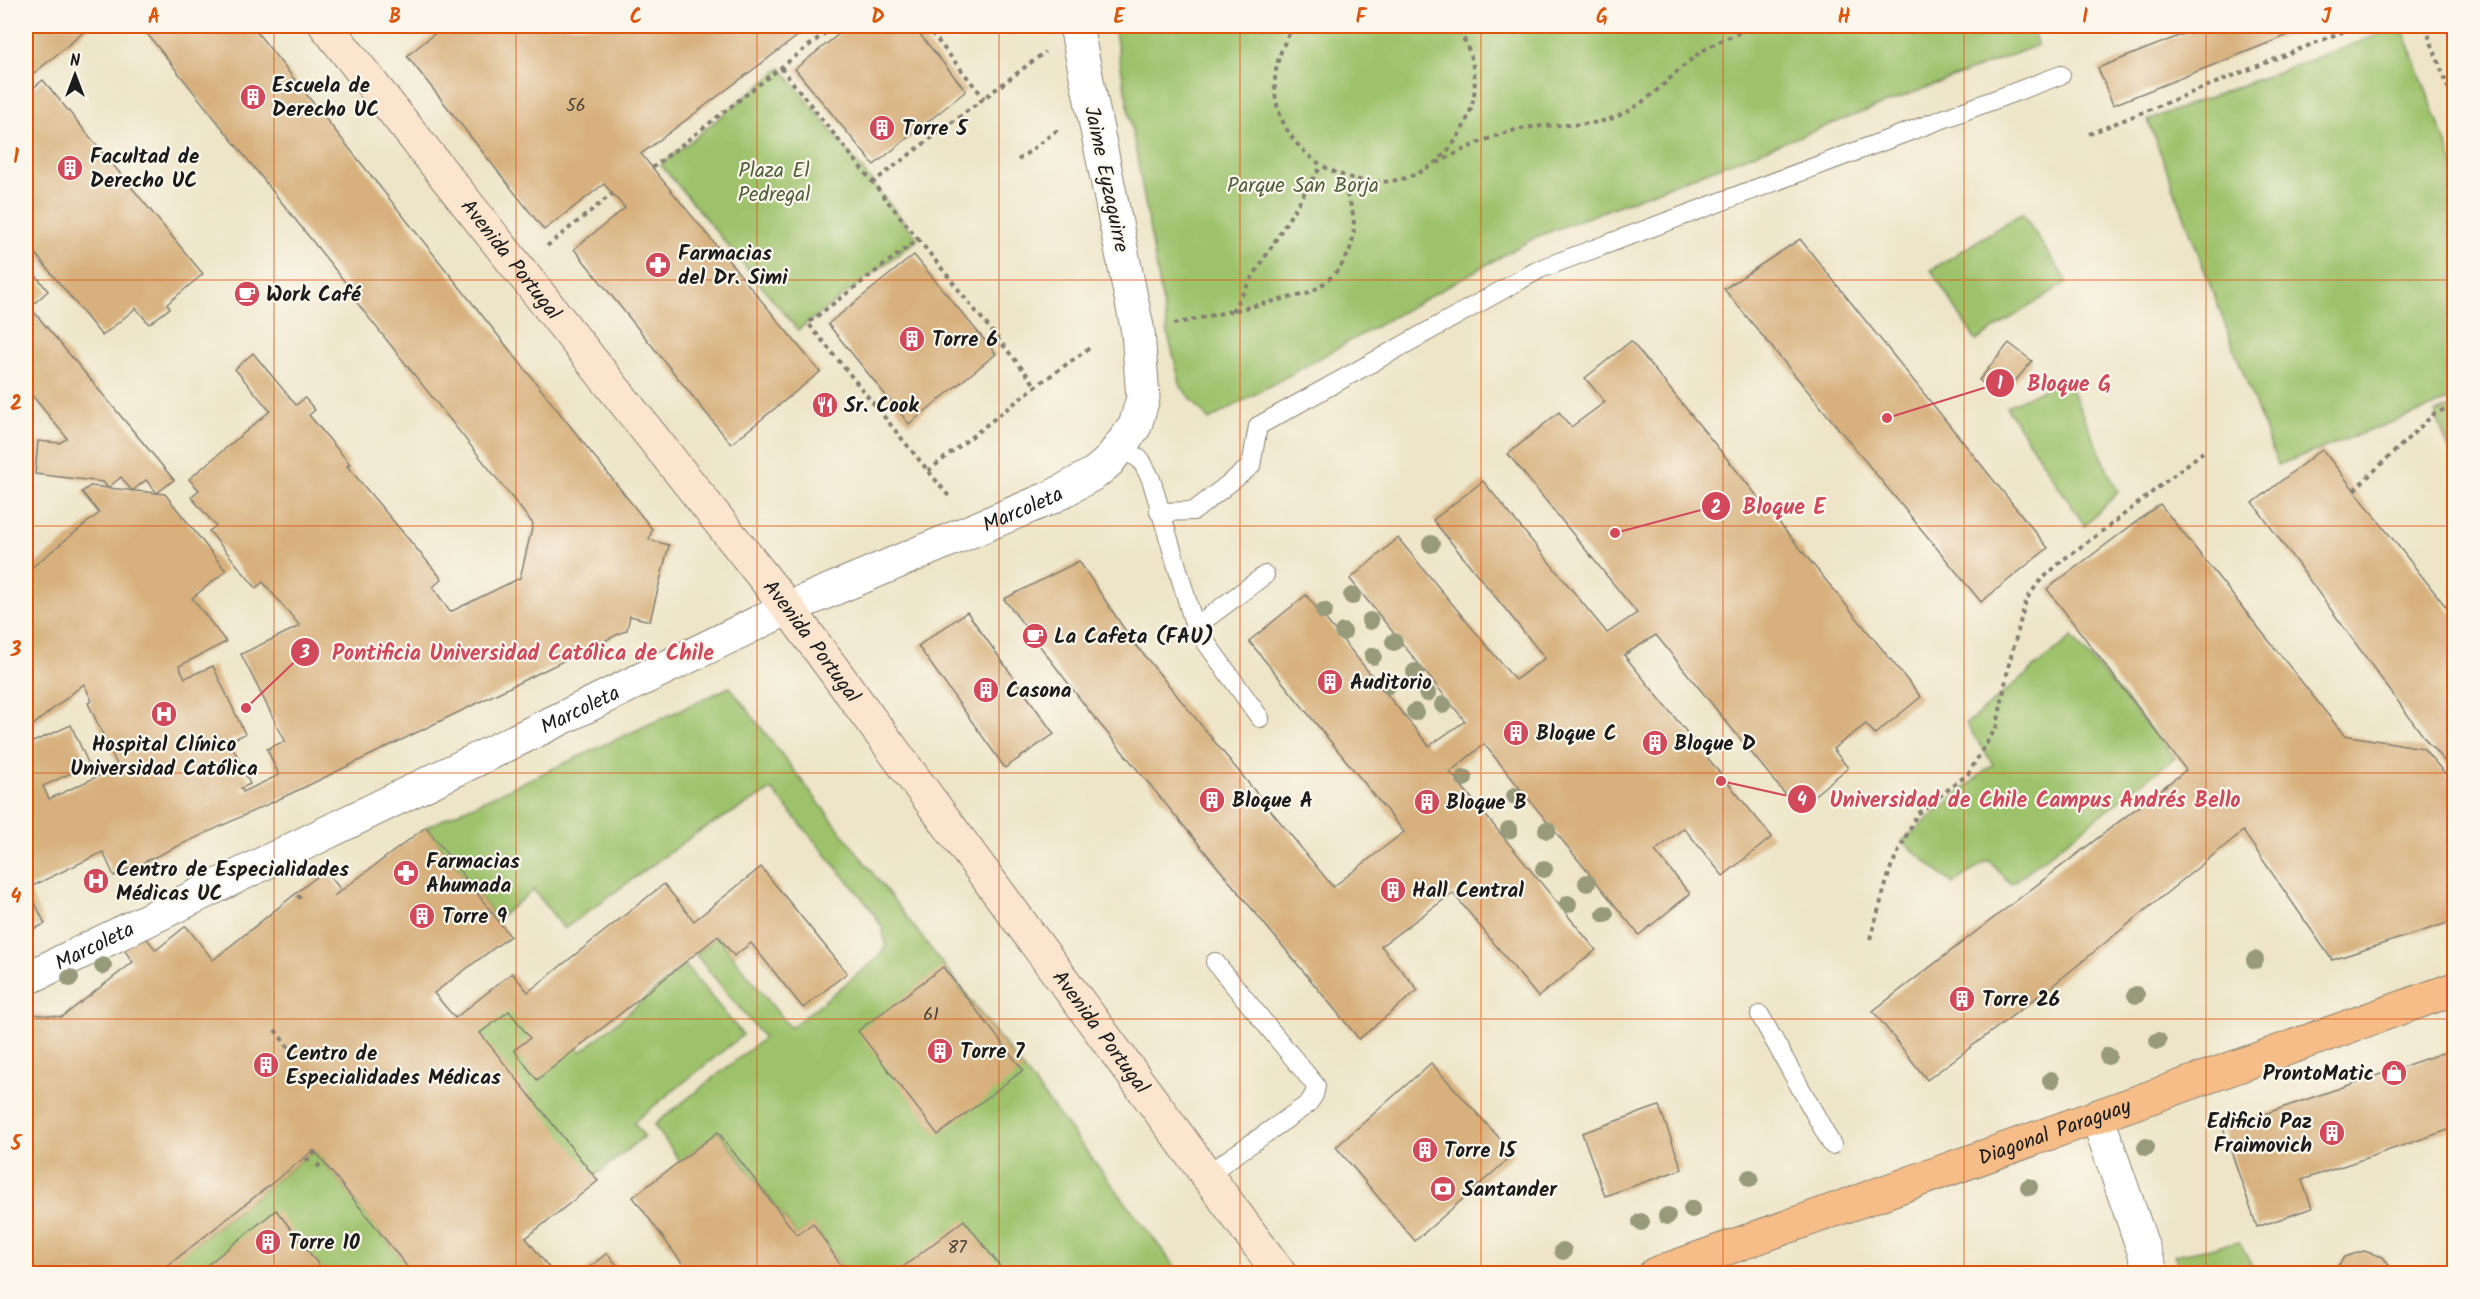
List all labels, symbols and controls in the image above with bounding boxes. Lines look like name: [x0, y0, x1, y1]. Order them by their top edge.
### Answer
text: A: [148, 2, 160, 34]
text: B: [389, 2, 401, 34]
text: C: [630, 2, 642, 34]
text: D: [871, 2, 885, 34]
text: E: [1113, 2, 1125, 34]
text: F: [1356, 2, 1368, 34]
text: G: [1596, 2, 1608, 34]
text: H: [1837, 2, 1851, 34]
text: I: [2082, 2, 2088, 34]
text: J: [2321, 2, 2332, 34]
north arrow: [45, 45, 105, 105]
text: N: [70, 49, 80, 74]
place label: Escuela de Derecho UC: [272, 70, 379, 127]
building icon: Escuela de Derecho UC: [238, 82, 268, 112]
house number: 56: [566, 92, 586, 121]
street label: Jaime Eyzaguirre: [1074, 103, 1137, 256]
building icon: Torre 5: [867, 113, 897, 143]
place label: Torre 5: [902, 113, 970, 146]
place label: Facultad de Derecho UC: [90, 141, 199, 198]
text: 1: [13, 142, 19, 174]
building icon: Facultad de Derecho UC: [55, 153, 85, 183]
park label: Plaza El Pedregal: [738, 155, 810, 212]
park label: Parque San Borja: [1227, 170, 1379, 203]
street label: Avenida Portugal: [451, 192, 569, 328]
place label: Farmacias del Dr. Simi: [678, 238, 788, 295]
pharmacy icon: Farmacias del Dr. Simi: [643, 250, 673, 280]
cafe icon: Work Café: [232, 279, 262, 309]
place label: Work Café: [266, 279, 362, 312]
building icon: Torre 6: [897, 324, 927, 354]
place label: Torre 6: [932, 324, 998, 357]
callout: Bloque G: [1985, 363, 2123, 403]
text: Bloque G: [2027, 368, 2111, 403]
text: 1: [1997, 370, 2003, 399]
text: 2: [10, 389, 22, 421]
restaurant icon: Sr. Cook: [810, 390, 840, 420]
place label: Sr. Cook: [844, 390, 919, 423]
street label: Marcoleta: [978, 479, 1070, 542]
callout: Bloque E: [1701, 486, 1838, 526]
text: Bloque E: [1742, 491, 1826, 526]
text: 2: [1711, 494, 1721, 523]
street label: Avenida Portugal: [754, 573, 868, 711]
cafe icon: La Cafeta (FAU): [1020, 621, 1050, 651]
place label: La Cafeta (FAU): [1054, 621, 1214, 654]
callout: Pontificia Universidad Católica de Chile: [290, 632, 726, 672]
text: 3: [10, 635, 22, 667]
text: Pontificia Universidad Católica de Chile: [332, 637, 714, 672]
text: 3: [299, 639, 310, 668]
building icon: Auditorio: [1315, 667, 1345, 697]
place label: Auditorio: [1350, 667, 1432, 700]
building icon: Casona: [971, 675, 1001, 705]
place label: Casona: [1006, 675, 1072, 708]
street label: Marcoleta: [535, 677, 626, 744]
hospital icon: Hospital Clínico Universidad Católica: [149, 699, 179, 729]
building icon: Bloque C: [1501, 718, 1531, 748]
place label: Bloque C: [1536, 718, 1617, 751]
building icon: Bloque D: [1640, 728, 1670, 758]
place label: Bloque D: [1674, 728, 1756, 761]
place label: Hospital Clínico Universidad Católica: [70, 729, 258, 786]
callout: Universidad de Chile Campus Andrés Bello: [1787, 779, 2252, 819]
text: Universidad de Chile Campus Andrés Bello: [1829, 784, 2241, 819]
building icon: Bloque A: [1197, 785, 1227, 815]
place label: Bloque A: [1232, 785, 1313, 818]
text: 4: [1797, 786, 1807, 815]
building icon: Bloque B: [1412, 787, 1442, 817]
place label: Bloque B: [1446, 787, 1527, 820]
place label: Farmacias Ahumada: [426, 846, 520, 903]
place label: Centro de Especialidades Médicas UC: [116, 854, 349, 911]
pharmacy icon: Farmacias Ahumada: [391, 858, 421, 888]
hospital icon: Centro de Especialidades Médicas UC: [81, 866, 111, 896]
building icon: Hall Central: [1378, 875, 1408, 905]
place label: Hall Central: [1412, 875, 1524, 908]
text: 4: [11, 882, 22, 914]
building icon: Torre 9: [407, 901, 437, 931]
place label: Torre 9: [442, 901, 508, 934]
street label: Marcoleta: [50, 914, 140, 980]
street label: Avenida Portugal: [1043, 964, 1157, 1102]
building icon: Torre 26: [1947, 984, 1977, 1014]
place label: Torre 26: [1982, 984, 2060, 1017]
house number: 61: [923, 1001, 939, 1030]
building icon: Torre 7: [925, 1036, 955, 1066]
place label: Torre 7: [960, 1036, 1026, 1069]
place label: Centro de Especialidades Médicas: [286, 1038, 501, 1095]
building icon: Centro de Especialidades Médicas: [251, 1050, 281, 1080]
place label: ProntoMatic: [2263, 1058, 2374, 1091]
shop icon: ProntoMatic: [2379, 1058, 2409, 1088]
street label: Diagonal Paraguay: [1974, 1090, 2136, 1175]
place label: Edificio Paz Fraimovich: [2207, 1106, 2312, 1163]
building icon: Edificio Paz Fraimovich: [2317, 1118, 2347, 1148]
text: 5: [10, 1129, 23, 1161]
building icon: Torre 15: [1410, 1135, 1440, 1165]
place label: Torre 15: [1444, 1135, 1518, 1168]
bank icon: Santander: [1428, 1174, 1458, 1204]
place label: Santander: [1462, 1174, 1558, 1207]
building icon: Torre 10: [253, 1227, 283, 1257]
place label: Torre 10: [288, 1227, 360, 1260]
house number: 87: [947, 1234, 967, 1263]

